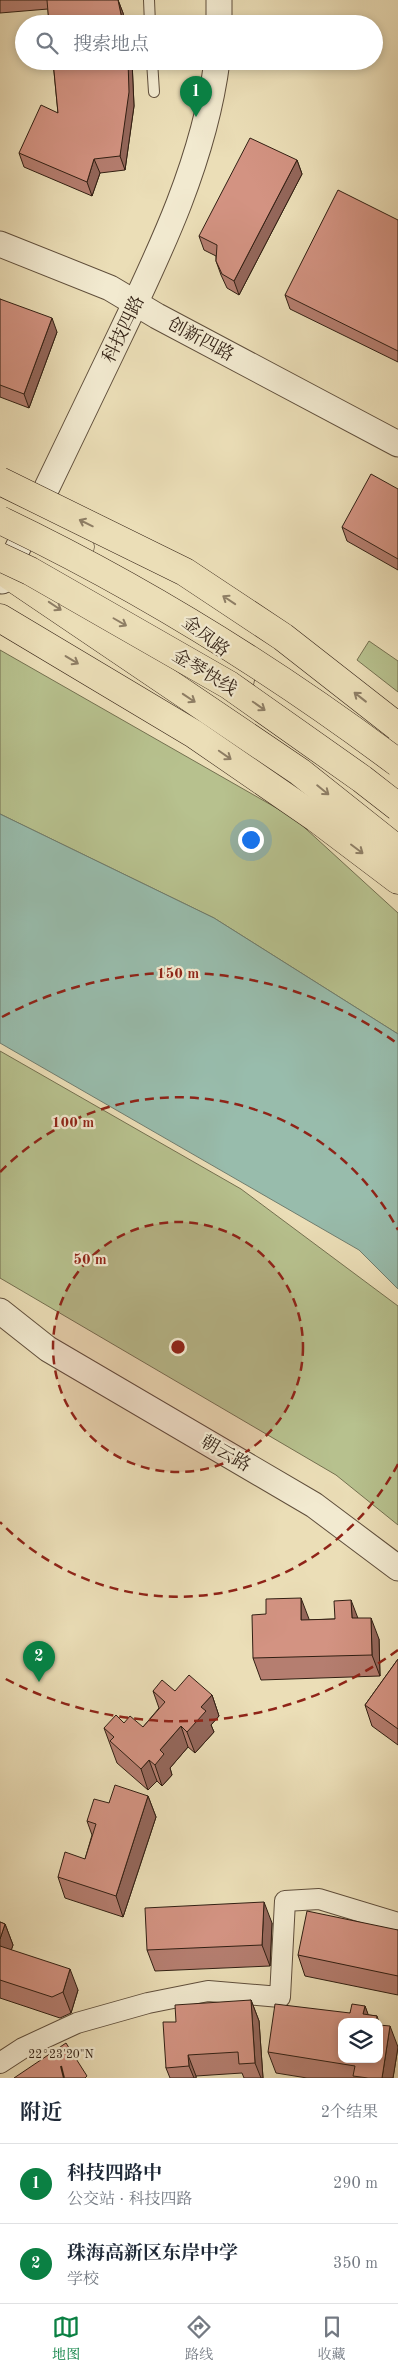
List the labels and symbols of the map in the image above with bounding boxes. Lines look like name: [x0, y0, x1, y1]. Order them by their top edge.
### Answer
pin: 1: [180, 76, 212, 117]
street label: 科技四路: [98, 292, 148, 366]
street label: 创新四路: [165, 313, 237, 365]
one-way arrow: [79, 518, 94, 527]
one-way arrow: [222, 595, 236, 606]
one-way arrow: [48, 601, 62, 611]
street label: 金凤路: [179, 611, 233, 661]
one-way arrow: [112, 617, 127, 627]
street label: 金琴快线: [169, 645, 241, 699]
one-way arrow: [65, 655, 79, 665]
one-way arrow: [353, 692, 366, 703]
one-way arrow: [182, 693, 196, 703]
one-way arrow: [252, 701, 266, 711]
one-way arrow: [218, 750, 232, 760]
one-way arrow: [316, 784, 329, 795]
your location: [238, 827, 264, 853]
one-way arrow: [350, 844, 363, 855]
text: 150 m: [157, 967, 199, 982]
text: 100 m: [52, 1116, 94, 1131]
text: 50 m: [73, 1253, 107, 1268]
centre of rings: [169, 1338, 187, 1356]
street label: 朝云路: [198, 1431, 254, 1475]
pin: 2: [23, 1641, 55, 1682]
text: 22°23'20"N: [28, 2049, 94, 2061]

